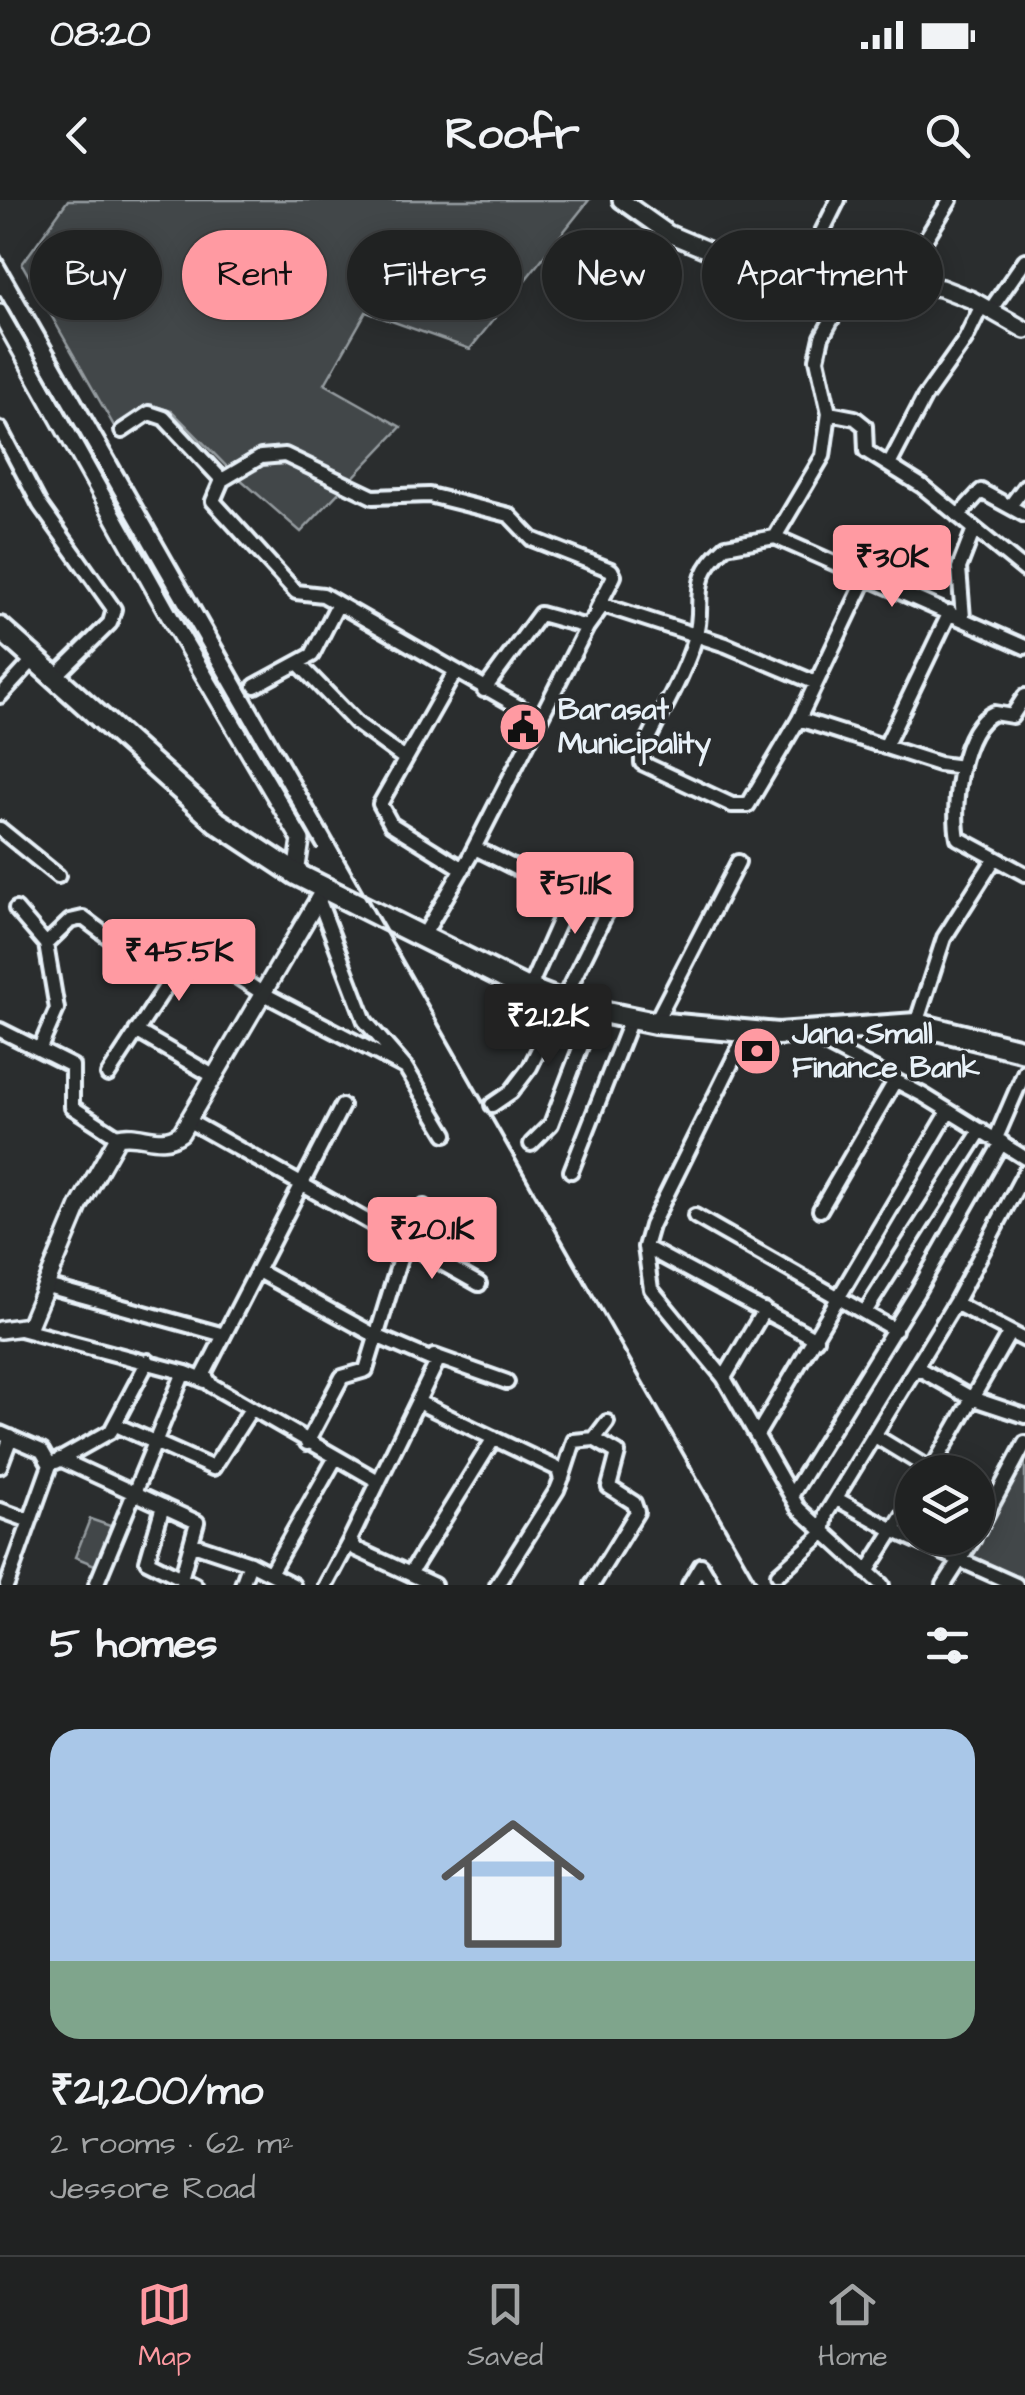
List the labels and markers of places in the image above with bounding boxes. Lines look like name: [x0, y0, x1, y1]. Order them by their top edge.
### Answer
pin: ₹30K: [833, 525, 951, 610]
place label: Barasat Municipality: [558, 689, 711, 767]
public building icon: Barasat Municipality: [497, 701, 549, 753]
pin: ₹51.1K: [494, 852, 656, 937]
pin: ₹45.5K: [98, 919, 260, 1004]
pin: ₹21.2K: [467, 984, 629, 1069]
place label: Jana Small Finance Bank: [791, 1013, 980, 1089]
bank icon: Jana Small Finance Bank: [731, 1025, 783, 1077]
pin: ₹20.1K: [351, 1197, 513, 1282]

